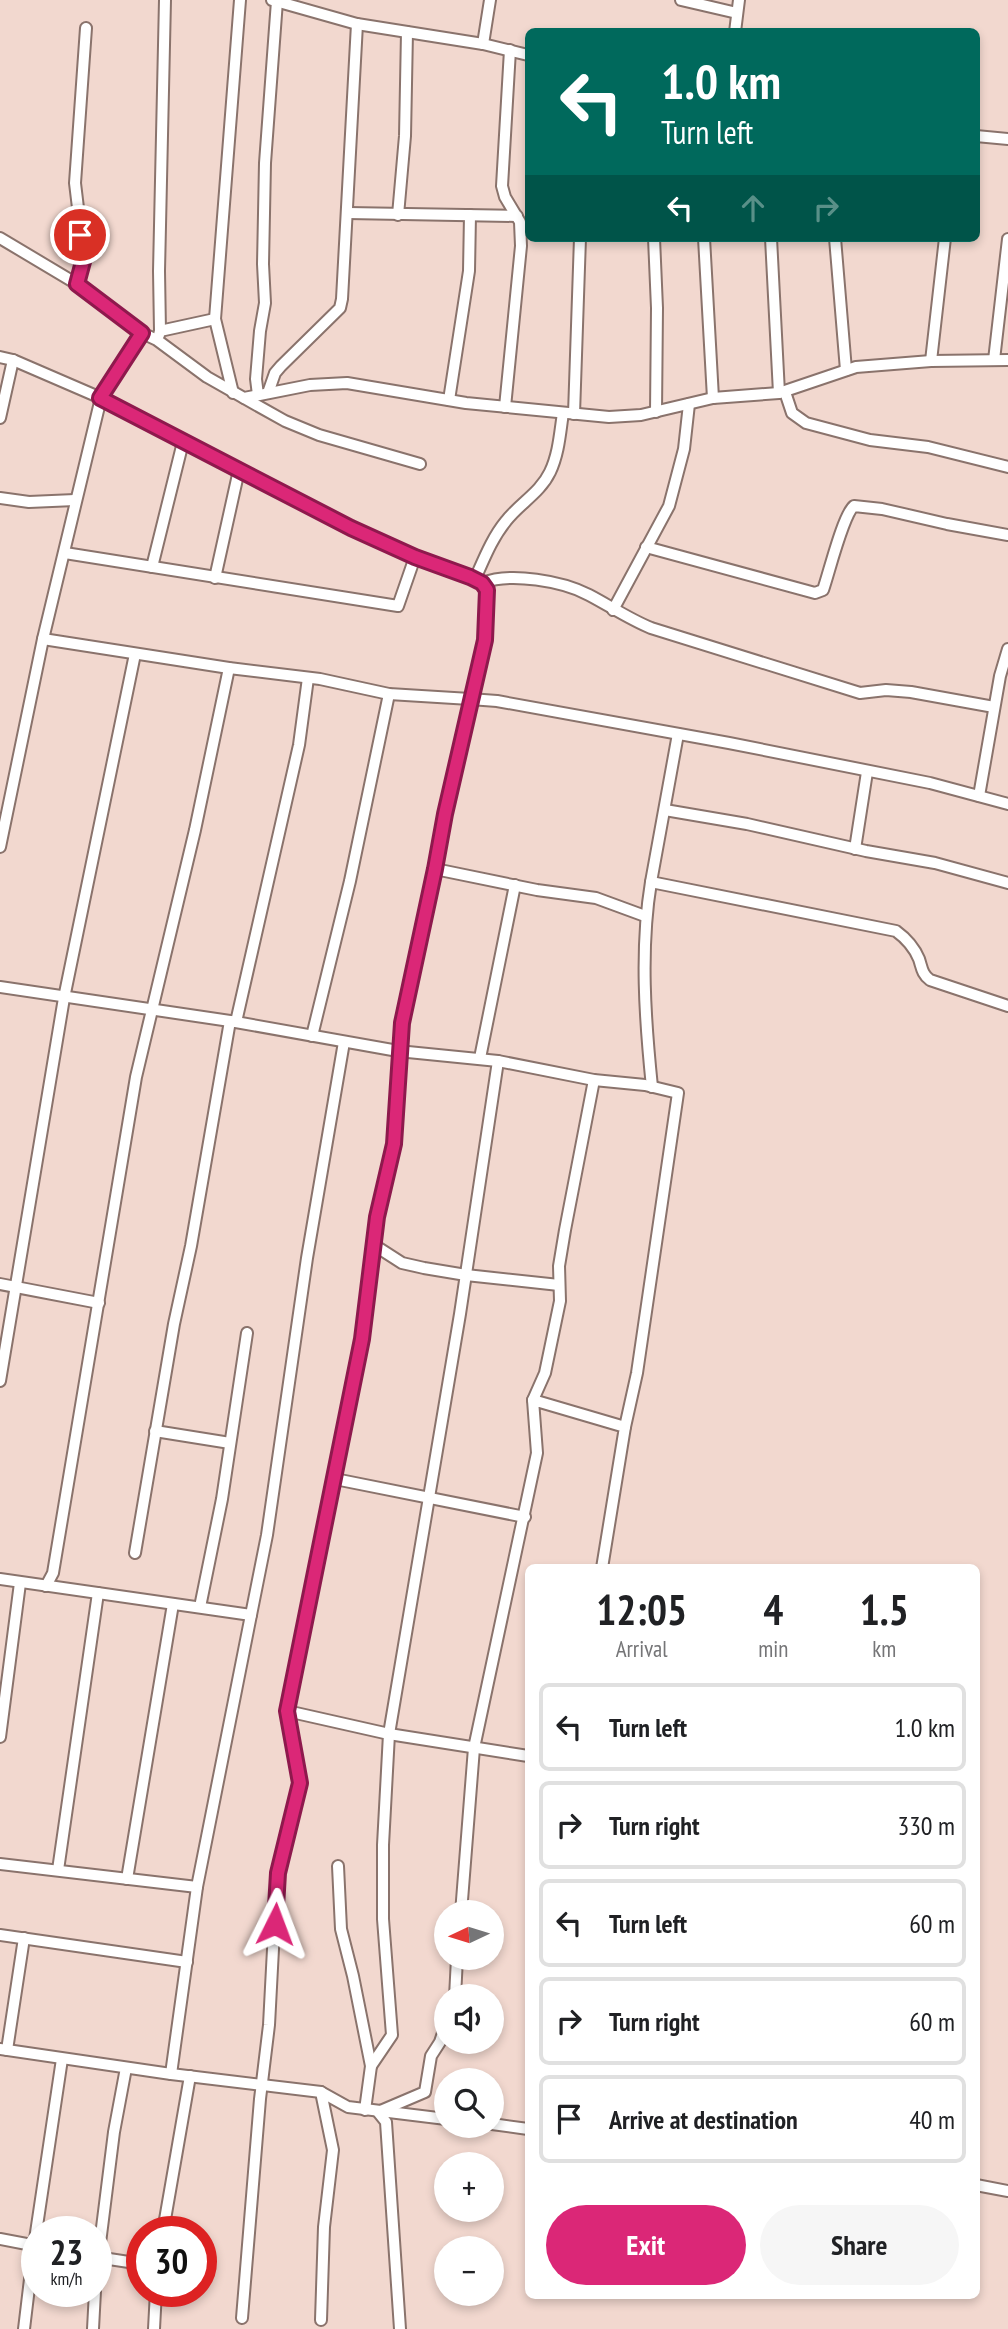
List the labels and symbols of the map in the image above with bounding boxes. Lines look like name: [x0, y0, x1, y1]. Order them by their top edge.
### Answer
pin: [50, 205, 110, 265]
position arrow: [238, 1887, 312, 1961]
north arrow: [434, 1900, 504, 1970]
speed limit sign: 30: [126, 2216, 217, 2307]

